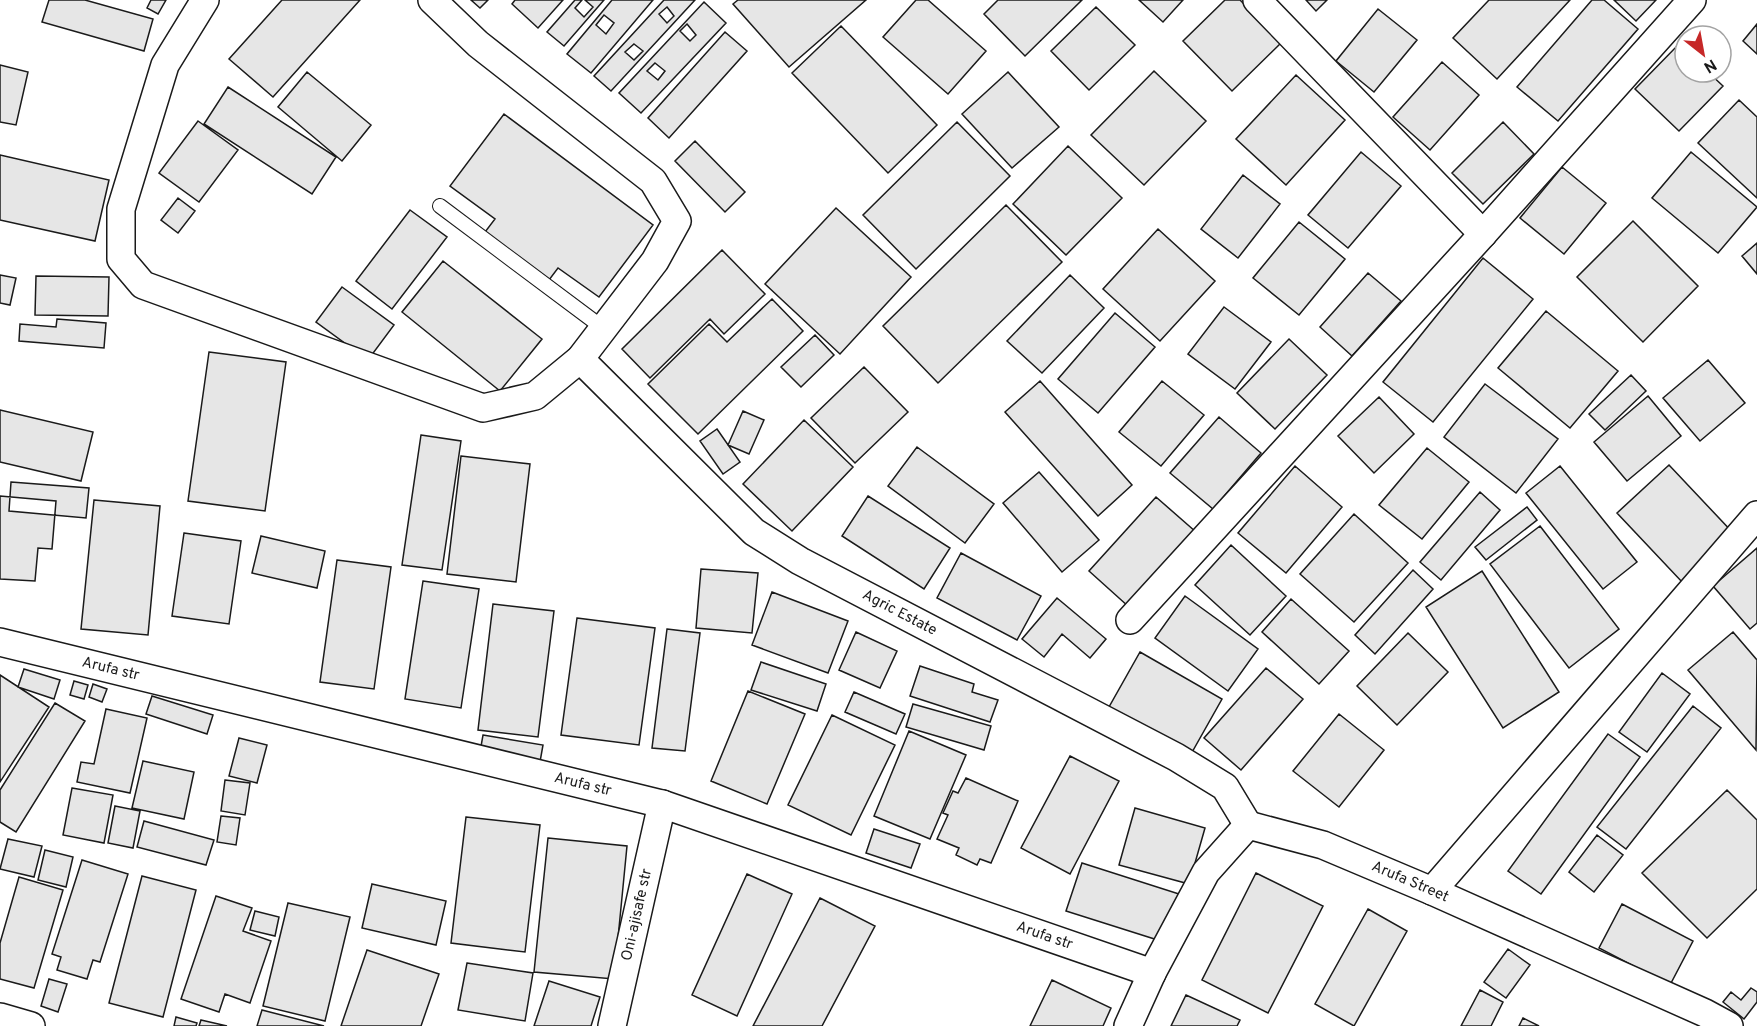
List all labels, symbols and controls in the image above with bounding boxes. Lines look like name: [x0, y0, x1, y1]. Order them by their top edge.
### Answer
north arrow: [1673, 24, 1733, 84]
text: N: [1700, 54, 1720, 77]
street label: Agric Estate: [859, 586, 940, 640]
street label: Arufa str: [80, 653, 142, 685]
street label: Arufa str: [552, 768, 614, 801]
street label: Arufa Street: [1369, 857, 1452, 907]
street label: Oni-ajisafe str: [617, 867, 657, 963]
street label: Arufa str: [1014, 917, 1075, 954]

